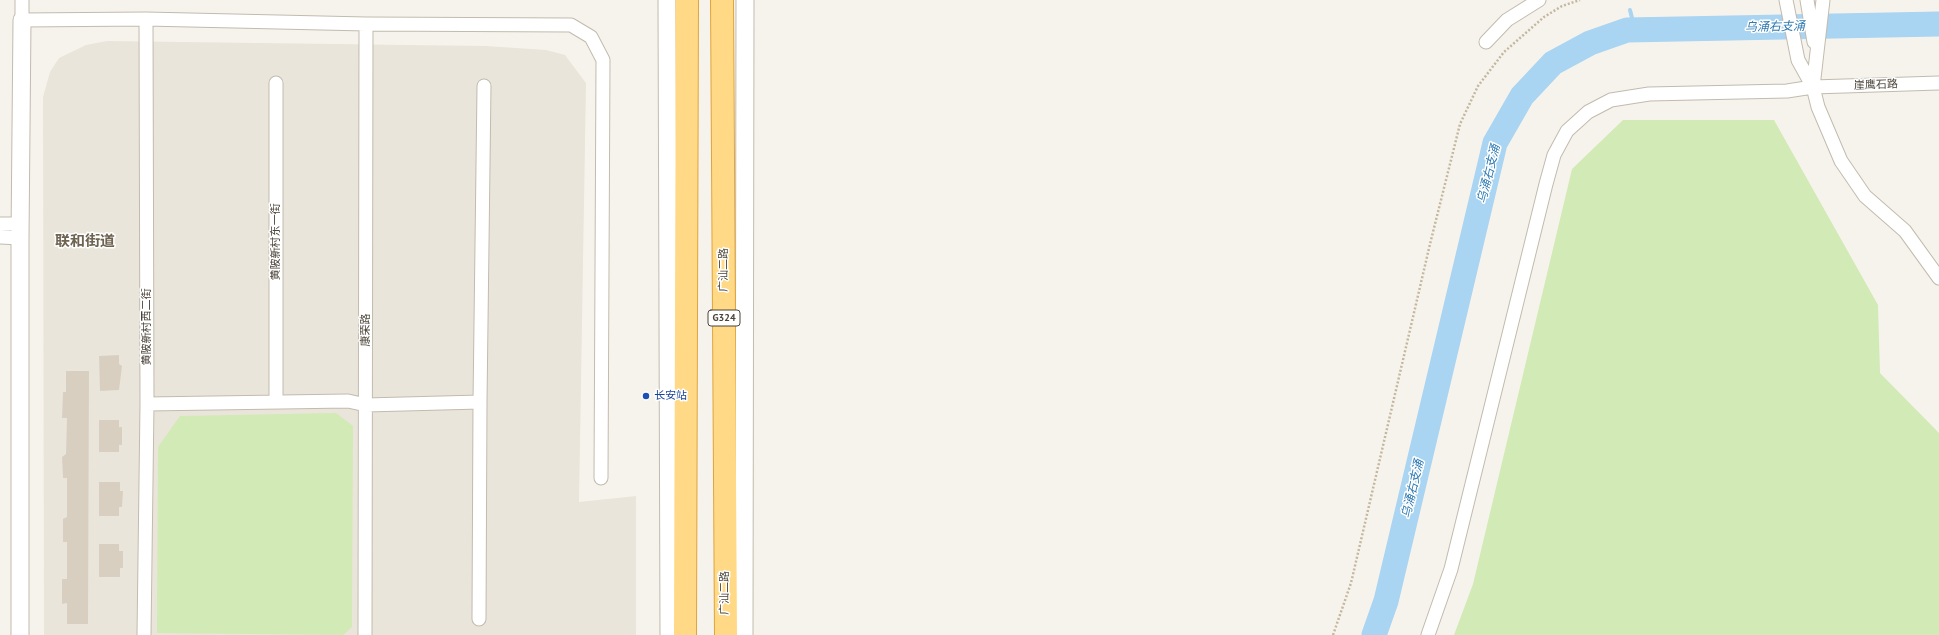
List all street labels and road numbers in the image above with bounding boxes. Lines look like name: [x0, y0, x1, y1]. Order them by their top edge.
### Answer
street label: 崖鹰石路: [1854, 78, 1898, 92]
street label: 黄陂新村东一街: [269, 204, 283, 280]
street label: 广汕二路: [717, 248, 731, 292]
street label: 黄陂新村西二街: [140, 289, 154, 365]
road number: G324: [708, 310, 740, 326]
street label: 康荣路: [359, 314, 373, 346]
street label: 广汕二路: [718, 571, 732, 615]

